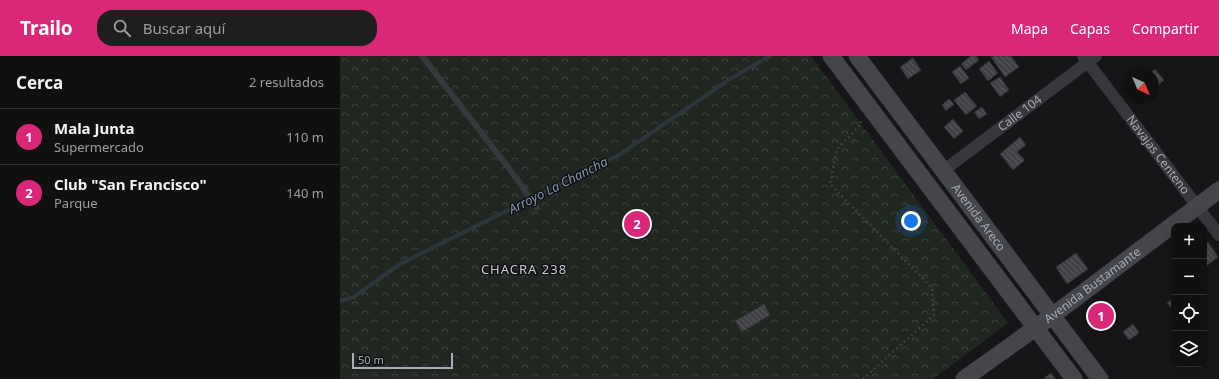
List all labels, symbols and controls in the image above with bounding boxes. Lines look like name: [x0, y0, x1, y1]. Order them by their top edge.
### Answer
search box: [97, 10, 377, 46]
text: Trailo: [20, 15, 73, 41]
icon: search: [111, 17, 133, 39]
text: Buscar aquí: [143, 18, 225, 38]
text: Mapa: [1011, 19, 1048, 38]
text: Capas: [1070, 19, 1110, 38]
text: Compartir: [1132, 19, 1199, 38]
north arrow: [1123, 68, 1159, 104]
text: Cerca: [16, 71, 63, 94]
text: 2 resultados: [249, 73, 324, 91]
street label: Calle 104: [994, 91, 1045, 135]
street label: Navajas Centeno: [1123, 111, 1194, 197]
text: Mala Junta: [54, 118, 134, 138]
text: 1: [25, 128, 33, 146]
text: 110 m: [286, 128, 324, 146]
text: Supermercado: [54, 138, 144, 156]
water label: Arroyo La Chancha: [504, 152, 611, 218]
text: Club "San Francisco": [54, 174, 207, 194]
street label: Avenida Areco: [948, 180, 1010, 254]
text: 2: [25, 184, 33, 202]
text: 140 m: [286, 184, 324, 202]
text: Parque: [54, 194, 98, 212]
pin: 2: [624, 209, 650, 239]
your location: [901, 211, 921, 231]
map controls: [1171, 223, 1207, 367]
button: +: [1171, 223, 1207, 259]
street label: Avenida Bustamante: [1041, 243, 1144, 327]
button: −: [1171, 259, 1207, 295]
district label: CHACRA 238: [481, 260, 567, 278]
button: locate: [1171, 295, 1207, 331]
pin: 1: [1088, 301, 1114, 331]
button: layers: [1171, 331, 1207, 367]
scale bar: [352, 351, 453, 370]
text: 50 m: [358, 352, 384, 367]

